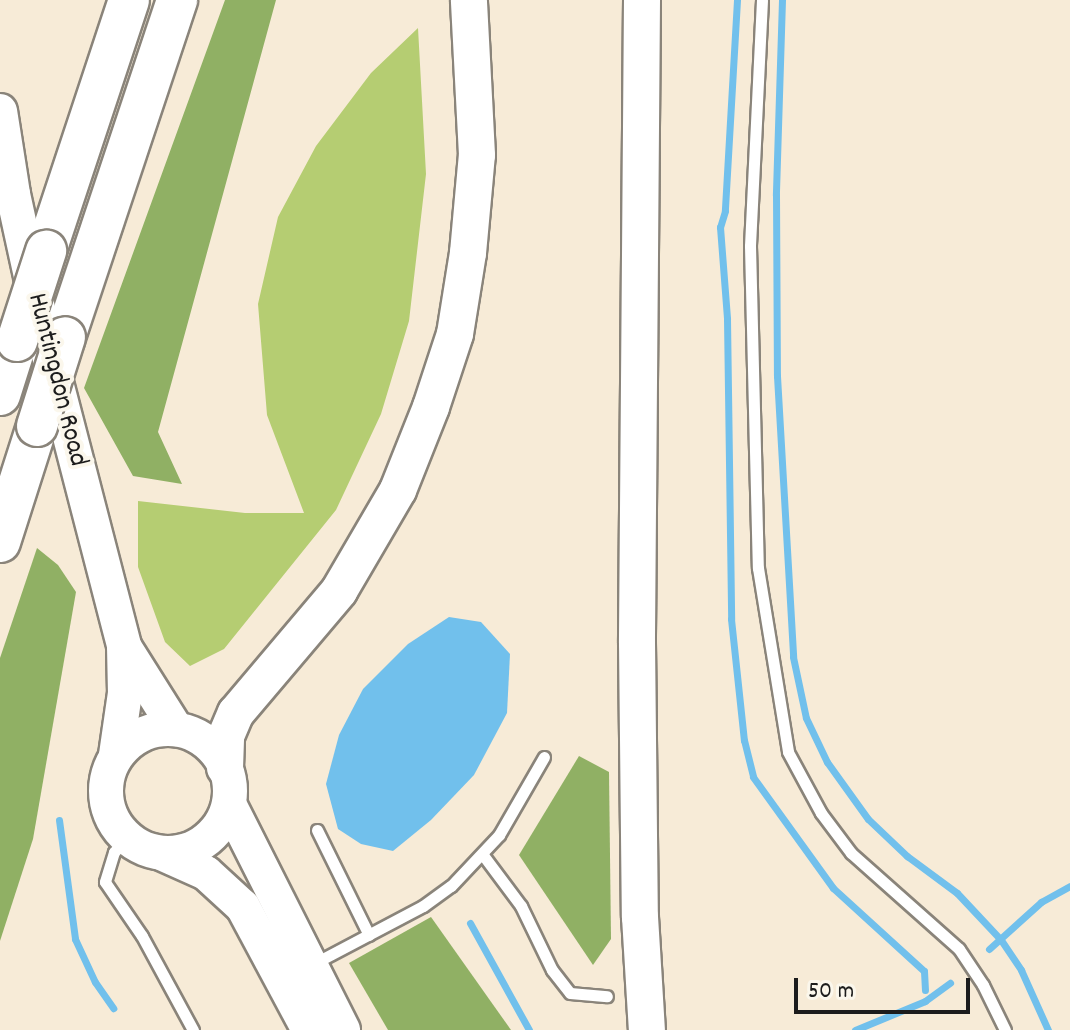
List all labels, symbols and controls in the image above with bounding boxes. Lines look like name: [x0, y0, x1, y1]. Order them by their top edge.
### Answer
street label: Huntingdon Road: [18, 290, 94, 470]
scale bar: [798, 962, 974, 1012]
text: 50 m: [808, 975, 854, 1009]

